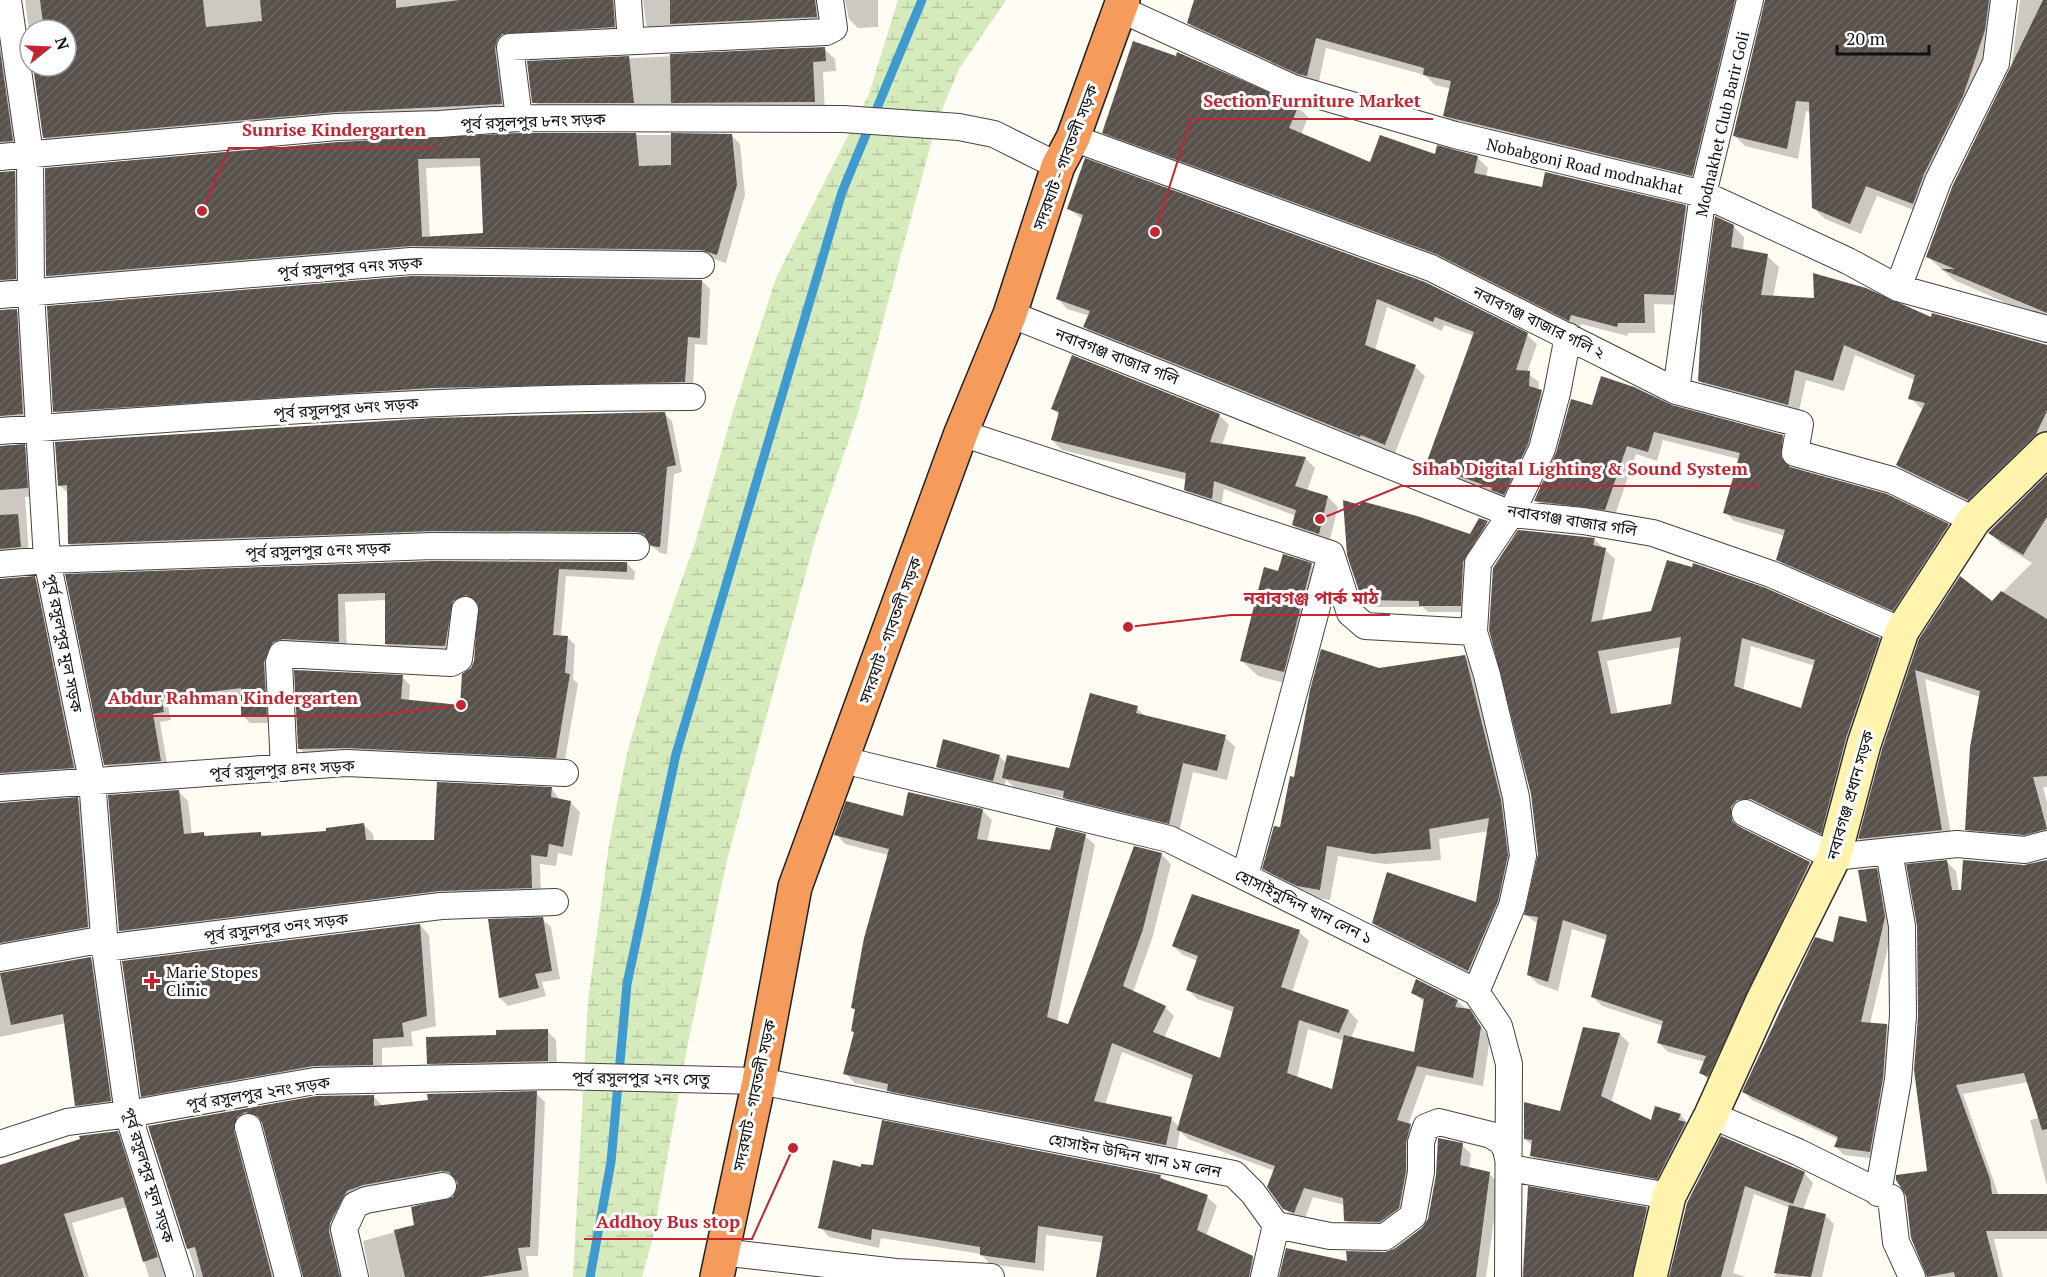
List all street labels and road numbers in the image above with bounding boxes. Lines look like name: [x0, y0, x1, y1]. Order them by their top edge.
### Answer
street label: Modnakhet Club Barir Goli: [1690, 29, 1754, 219]
street label: সদরঘাট - গাবতলী সড়ক: [1027, 80, 1103, 234]
street label: পূর্ব রসুলপুর ৮নং সড়ক: [460, 107, 607, 135]
street label: Nobabgonj Road modnakhat: [1484, 133, 1686, 199]
street label: পূর্ব রসুলপুর ৭নং সড়ক: [277, 251, 424, 283]
street label: নবাবগঞ্জ বাজার গলি ২: [1468, 280, 1609, 364]
street label: নবাবগঞ্জ বাজার গলি: [1051, 322, 1182, 390]
street label: পূর্ব রসুলপুর ৬নং সড়ক: [273, 392, 420, 424]
street label: নবাবগঞ্জ বাজার গলি: [1505, 499, 1639, 541]
street label: পূর্ব রসুলপুর ৫নং সড়ক: [245, 536, 392, 564]
street label: সদরঘাট - গাবতলী সড়ক: [853, 553, 927, 707]
street label: পূর্ব রসুলপুর মূল সড়ক: [40, 572, 88, 715]
street label: নবাবগঞ্জ প্রধান সড়ক: [1821, 727, 1879, 863]
street label: পূর্ব রসুলপুর ৪নং সড়ক: [209, 754, 356, 784]
street label: হোসাইনুদ্দিন খান লেন ১: [1232, 863, 1376, 949]
street label: পূর্ব রসুলপুর ৩নং সড়ক: [203, 907, 350, 947]
street label: সদরঘাট - গাবতলী সড়ক: [727, 1016, 781, 1174]
street label: পূর্ব রসুলপুর ২নং সেতু: [572, 1066, 711, 1090]
street label: পূর্ব রসুলপুর ২নং সড়ক: [185, 1071, 333, 1115]
street label: পূর্ব রসুলপুর মূল সড়ক: [118, 1105, 180, 1246]
street label: হোসাইন উদ্দিন খান ১ম লেন: [1047, 1127, 1224, 1183]

